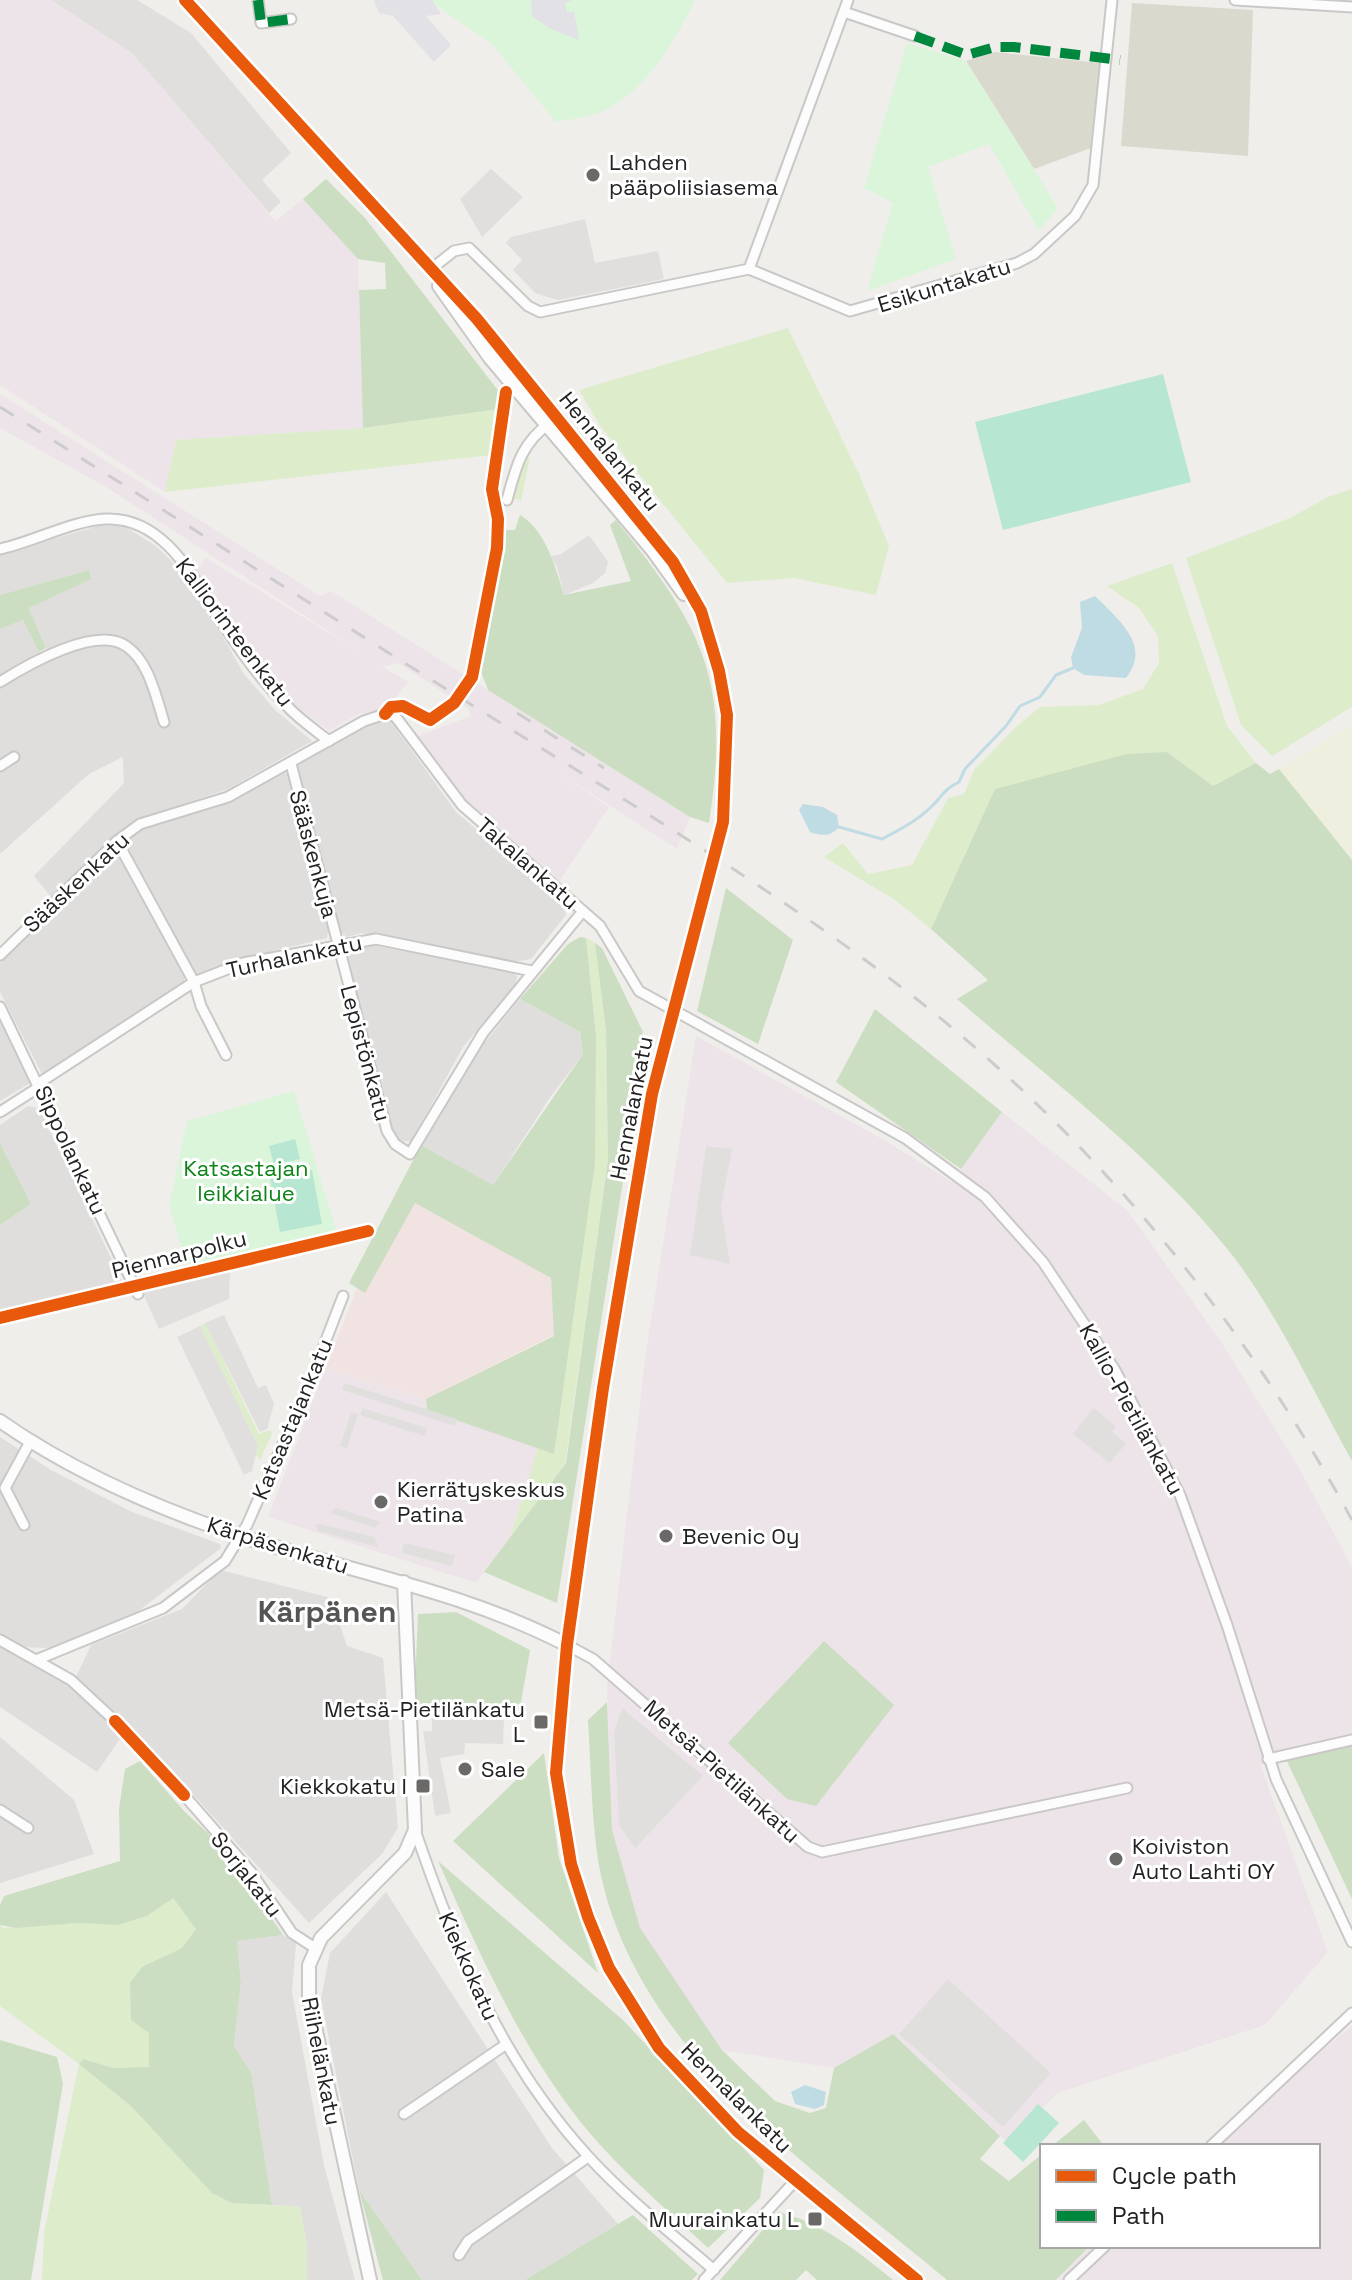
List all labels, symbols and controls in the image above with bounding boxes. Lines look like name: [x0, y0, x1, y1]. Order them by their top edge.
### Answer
place label: Lahden pääpoliisiasema: [609, 148, 778, 201]
marker: Lahden pääpoliisiasema: [584, 166, 602, 184]
street label: Esikuntakatu: [874, 251, 1014, 319]
street label: Hennalankatu: [553, 386, 667, 516]
street label: Kalliorinteenkatu: [170, 552, 300, 712]
street label: Sääskenkuja: [283, 787, 345, 921]
street label: Takalankatu: [471, 811, 585, 915]
street label: Sääskenkatu: [17, 826, 135, 938]
street label: Turhalankatu: [224, 928, 364, 984]
street label: Lepistönkatu: [334, 982, 398, 1124]
street label: Hennalankatu: [603, 1034, 659, 1182]
street label: Sippolankatu: [29, 1081, 113, 1219]
park label: Katsastajan leikkialue: [183, 1154, 309, 1207]
street label: Piennarpolku: [109, 1224, 249, 1284]
street label: Kallio-Pietilänkatu: [1073, 1319, 1191, 1499]
street label: Katsastajankatu: [245, 1334, 339, 1504]
place label: Kierrätyskeskus Patina: [397, 1475, 565, 1528]
marker: Kierrätyskeskus Patina: [372, 1493, 390, 1511]
street label: Kärpäsenkatu: [204, 1510, 352, 1580]
place label: Bevenic Oy: [682, 1522, 799, 1550]
marker: Bevenic Oy: [657, 1527, 675, 1545]
district label: Kärpänen: [258, 1592, 396, 1631]
street label: Metsä-Pietilänkatu: [638, 1693, 806, 1849]
place label: Metsä-Pietilänkatu L: [324, 1695, 525, 1748]
marker: Metsä-Pietilänkatu L: [532, 1713, 550, 1731]
place label: Sale: [481, 1755, 526, 1783]
marker: Sale: [456, 1760, 474, 1778]
place label: Kiekkokatu I: [280, 1772, 407, 1800]
marker: Kiekkokatu I: [414, 1777, 432, 1795]
street label: Sorjakatu: [205, 1826, 289, 1922]
place label: Koiviston Auto Lahti OY: [1132, 1832, 1275, 1885]
marker: Koiviston Auto Lahti OY: [1107, 1850, 1125, 1868]
street label: Kiekkokatu: [433, 1907, 505, 2025]
street label: Riihelänkatu: [296, 1995, 348, 2127]
street label: Hennalankatu: [676, 2036, 798, 2158]
legend: [1040, 2144, 1320, 2248]
text: Cycle path: [1112, 2160, 1237, 2191]
text: Path: [1112, 2200, 1165, 2231]
place label: Muurainkatu L: [649, 2205, 799, 2233]
marker: Muurainkatu L: [806, 2210, 824, 2228]

